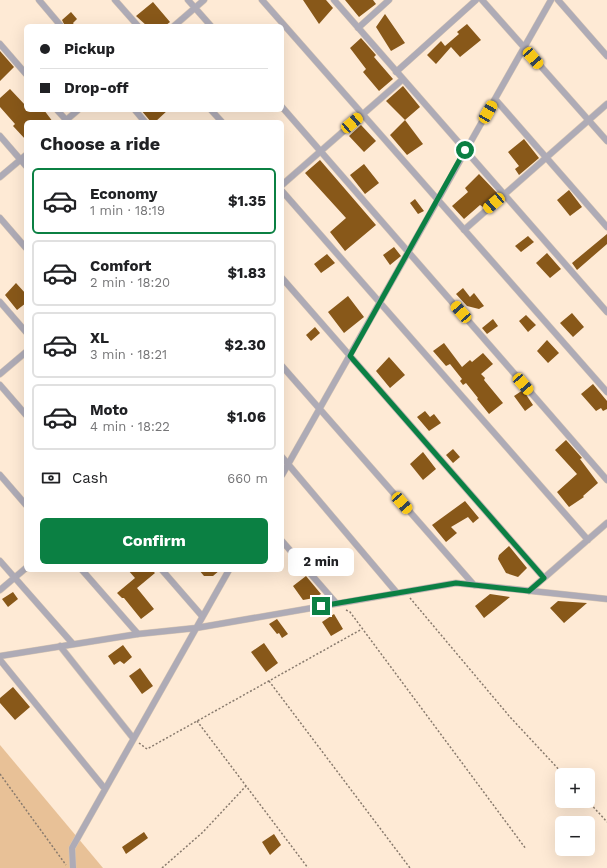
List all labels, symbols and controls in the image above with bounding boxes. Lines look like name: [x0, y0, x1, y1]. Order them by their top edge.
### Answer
text: Pickup: [64, 40, 115, 58]
car: [521, 45, 545, 71]
text: Drop-off: [64, 79, 129, 97]
car: [477, 99, 499, 125]
car: [339, 111, 365, 135]
text: Choose a ride: [40, 133, 160, 154]
route start: [456, 141, 474, 159]
icon: car: [42, 183, 78, 219]
text: Economy: [90, 185, 157, 203]
car: [481, 191, 507, 215]
text: $1.35: [228, 192, 266, 210]
text: 1 min · 18:19: [90, 203, 165, 218]
icon: car: [42, 255, 78, 291]
text: Comfort: [90, 257, 151, 275]
text: $1.83: [227, 264, 266, 282]
text: 2 min · 18:20: [90, 275, 170, 290]
car: [449, 299, 473, 325]
icon: car: [42, 327, 78, 363]
text: XL: [90, 329, 109, 347]
text: $2.30: [225, 336, 266, 354]
text: 3 min · 18:21: [90, 347, 167, 362]
car: [511, 371, 535, 397]
icon: car: [42, 399, 78, 435]
text: Moto: [90, 401, 128, 419]
text: $1.06: [227, 408, 266, 426]
text: 4 min · 18:22: [90, 419, 170, 434]
icon: cash: [40, 467, 62, 489]
text: Cash: [72, 469, 108, 487]
text: 660 m: [227, 471, 268, 486]
car: [390, 490, 414, 516]
button: Confirm: [40, 518, 268, 564]
callout: 2 min: [288, 548, 354, 576]
text: 2 min: [303, 554, 339, 569]
route end: [312, 597, 330, 615]
map controls: [555, 768, 595, 856]
button: +: [555, 768, 595, 808]
button: −: [555, 816, 595, 856]

